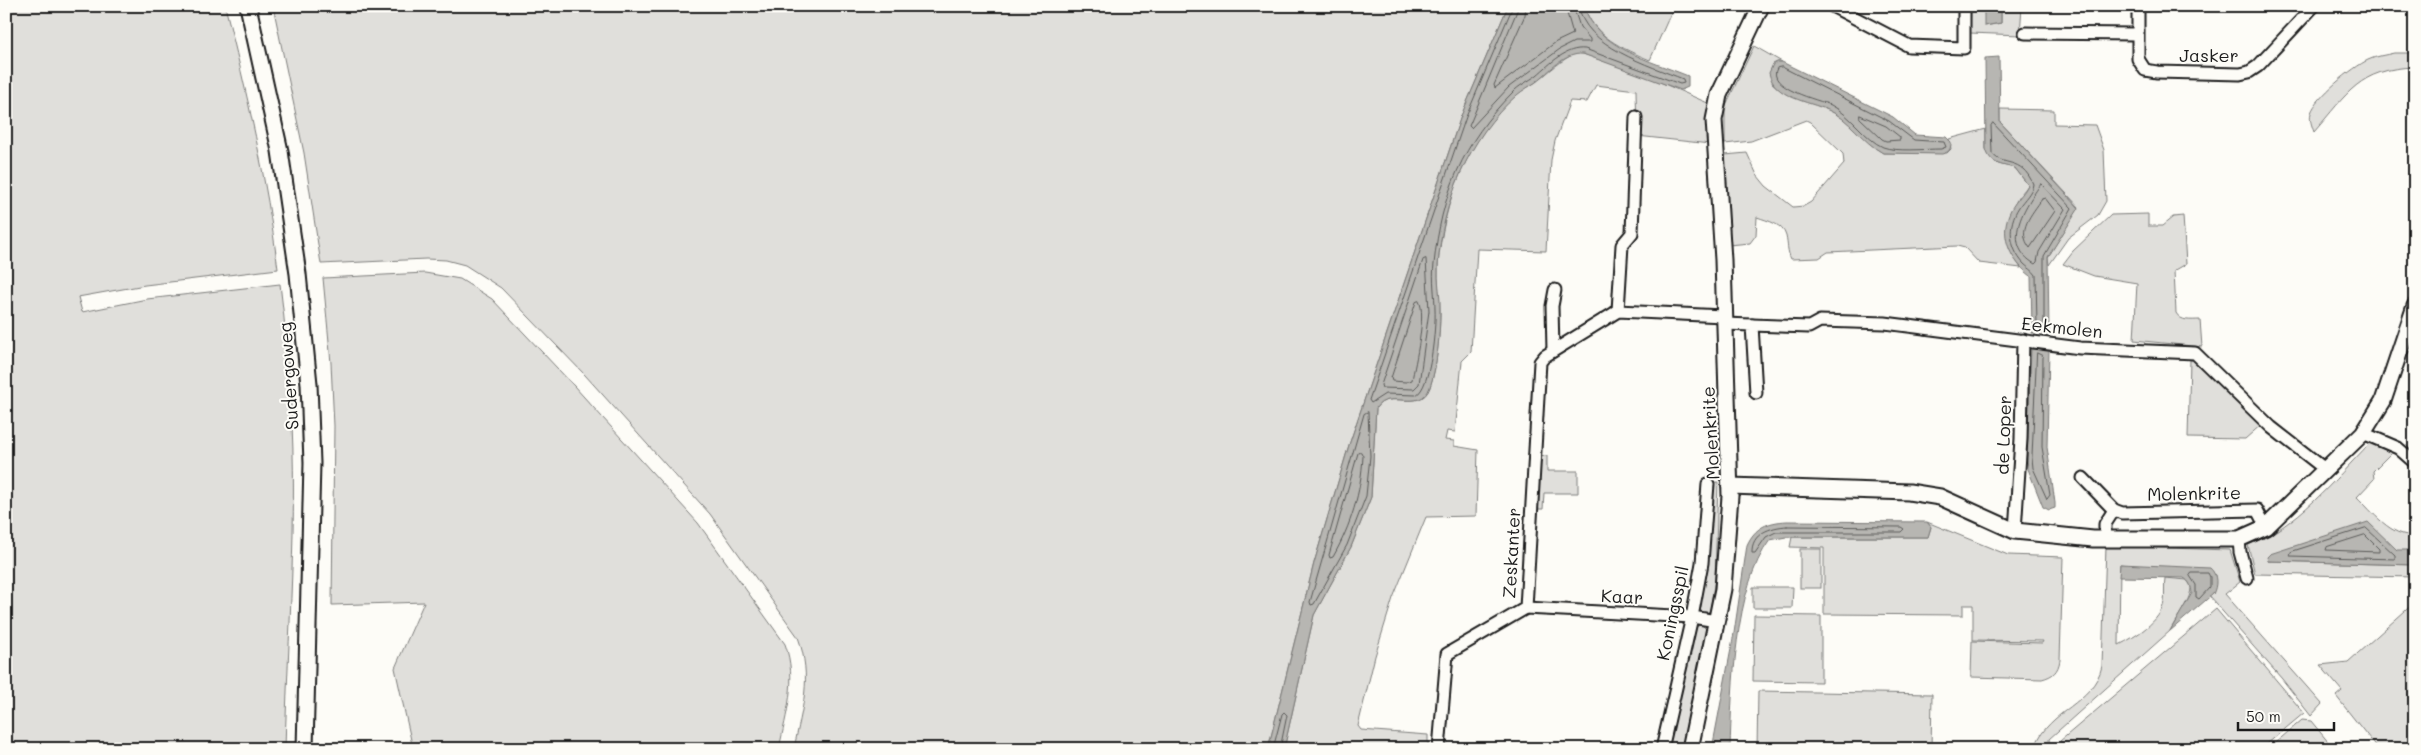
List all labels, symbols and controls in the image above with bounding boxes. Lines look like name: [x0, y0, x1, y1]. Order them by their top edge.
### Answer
street label: Jasker: [2179, 43, 2239, 67]
street label: Eekmolen: [2020, 311, 2104, 343]
street label: Sudergoweg: [272, 321, 304, 431]
street label: Molenkrite: [1696, 386, 1724, 480]
street label: de Loper: [1990, 395, 2016, 475]
street label: Molenkrite: [2147, 480, 2241, 506]
street label: Zeskanter: [1497, 507, 1525, 599]
street label: Koningsspil: [1650, 563, 1694, 663]
street label: Kaar: [1600, 583, 1644, 609]
scale bar: [2238, 700, 2335, 732]
text: 50 m: [2246, 706, 2281, 726]

